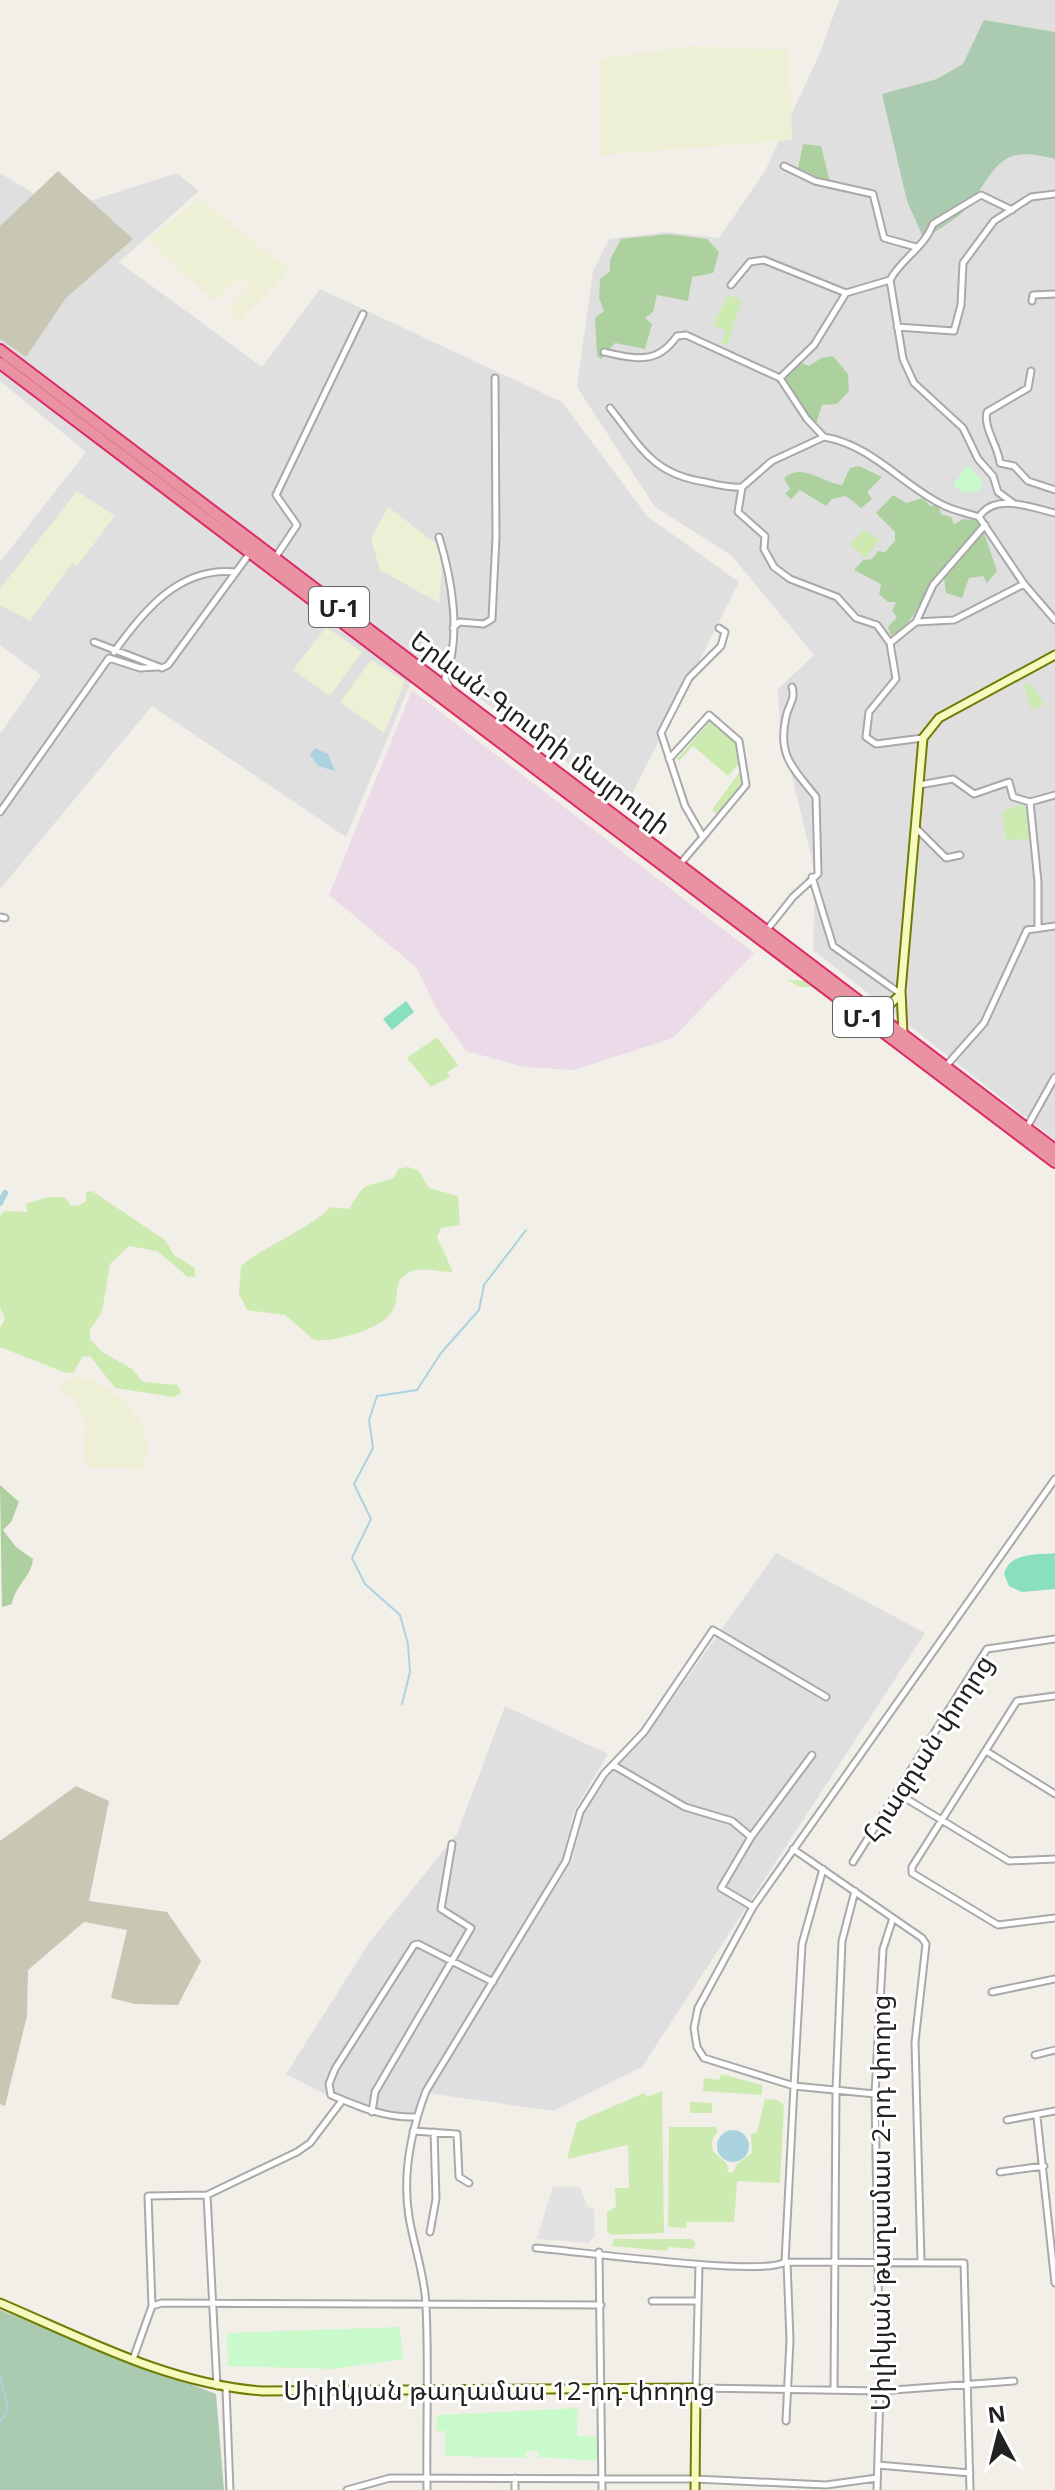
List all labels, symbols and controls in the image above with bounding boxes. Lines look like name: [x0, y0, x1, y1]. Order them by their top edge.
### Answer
road number: Մ-1: [309, 587, 369, 627]
street label: Երևան-Գյումրի մայրուղի: [403, 622, 679, 842]
road number: Մ-1: [833, 997, 893, 1037]
street label: Հրազդան փողոց: [853, 1647, 1001, 1849]
street label: Սիլիկյան թաղամաս 2-րդ փողոց: [862, 1995, 898, 2411]
street label: Սիլիկյան թաղամաս 12-րդ փողոց: [283, 2372, 715, 2408]
north arrow: [959, 2394, 1039, 2474]
text: N: [986, 2397, 1007, 2429]

